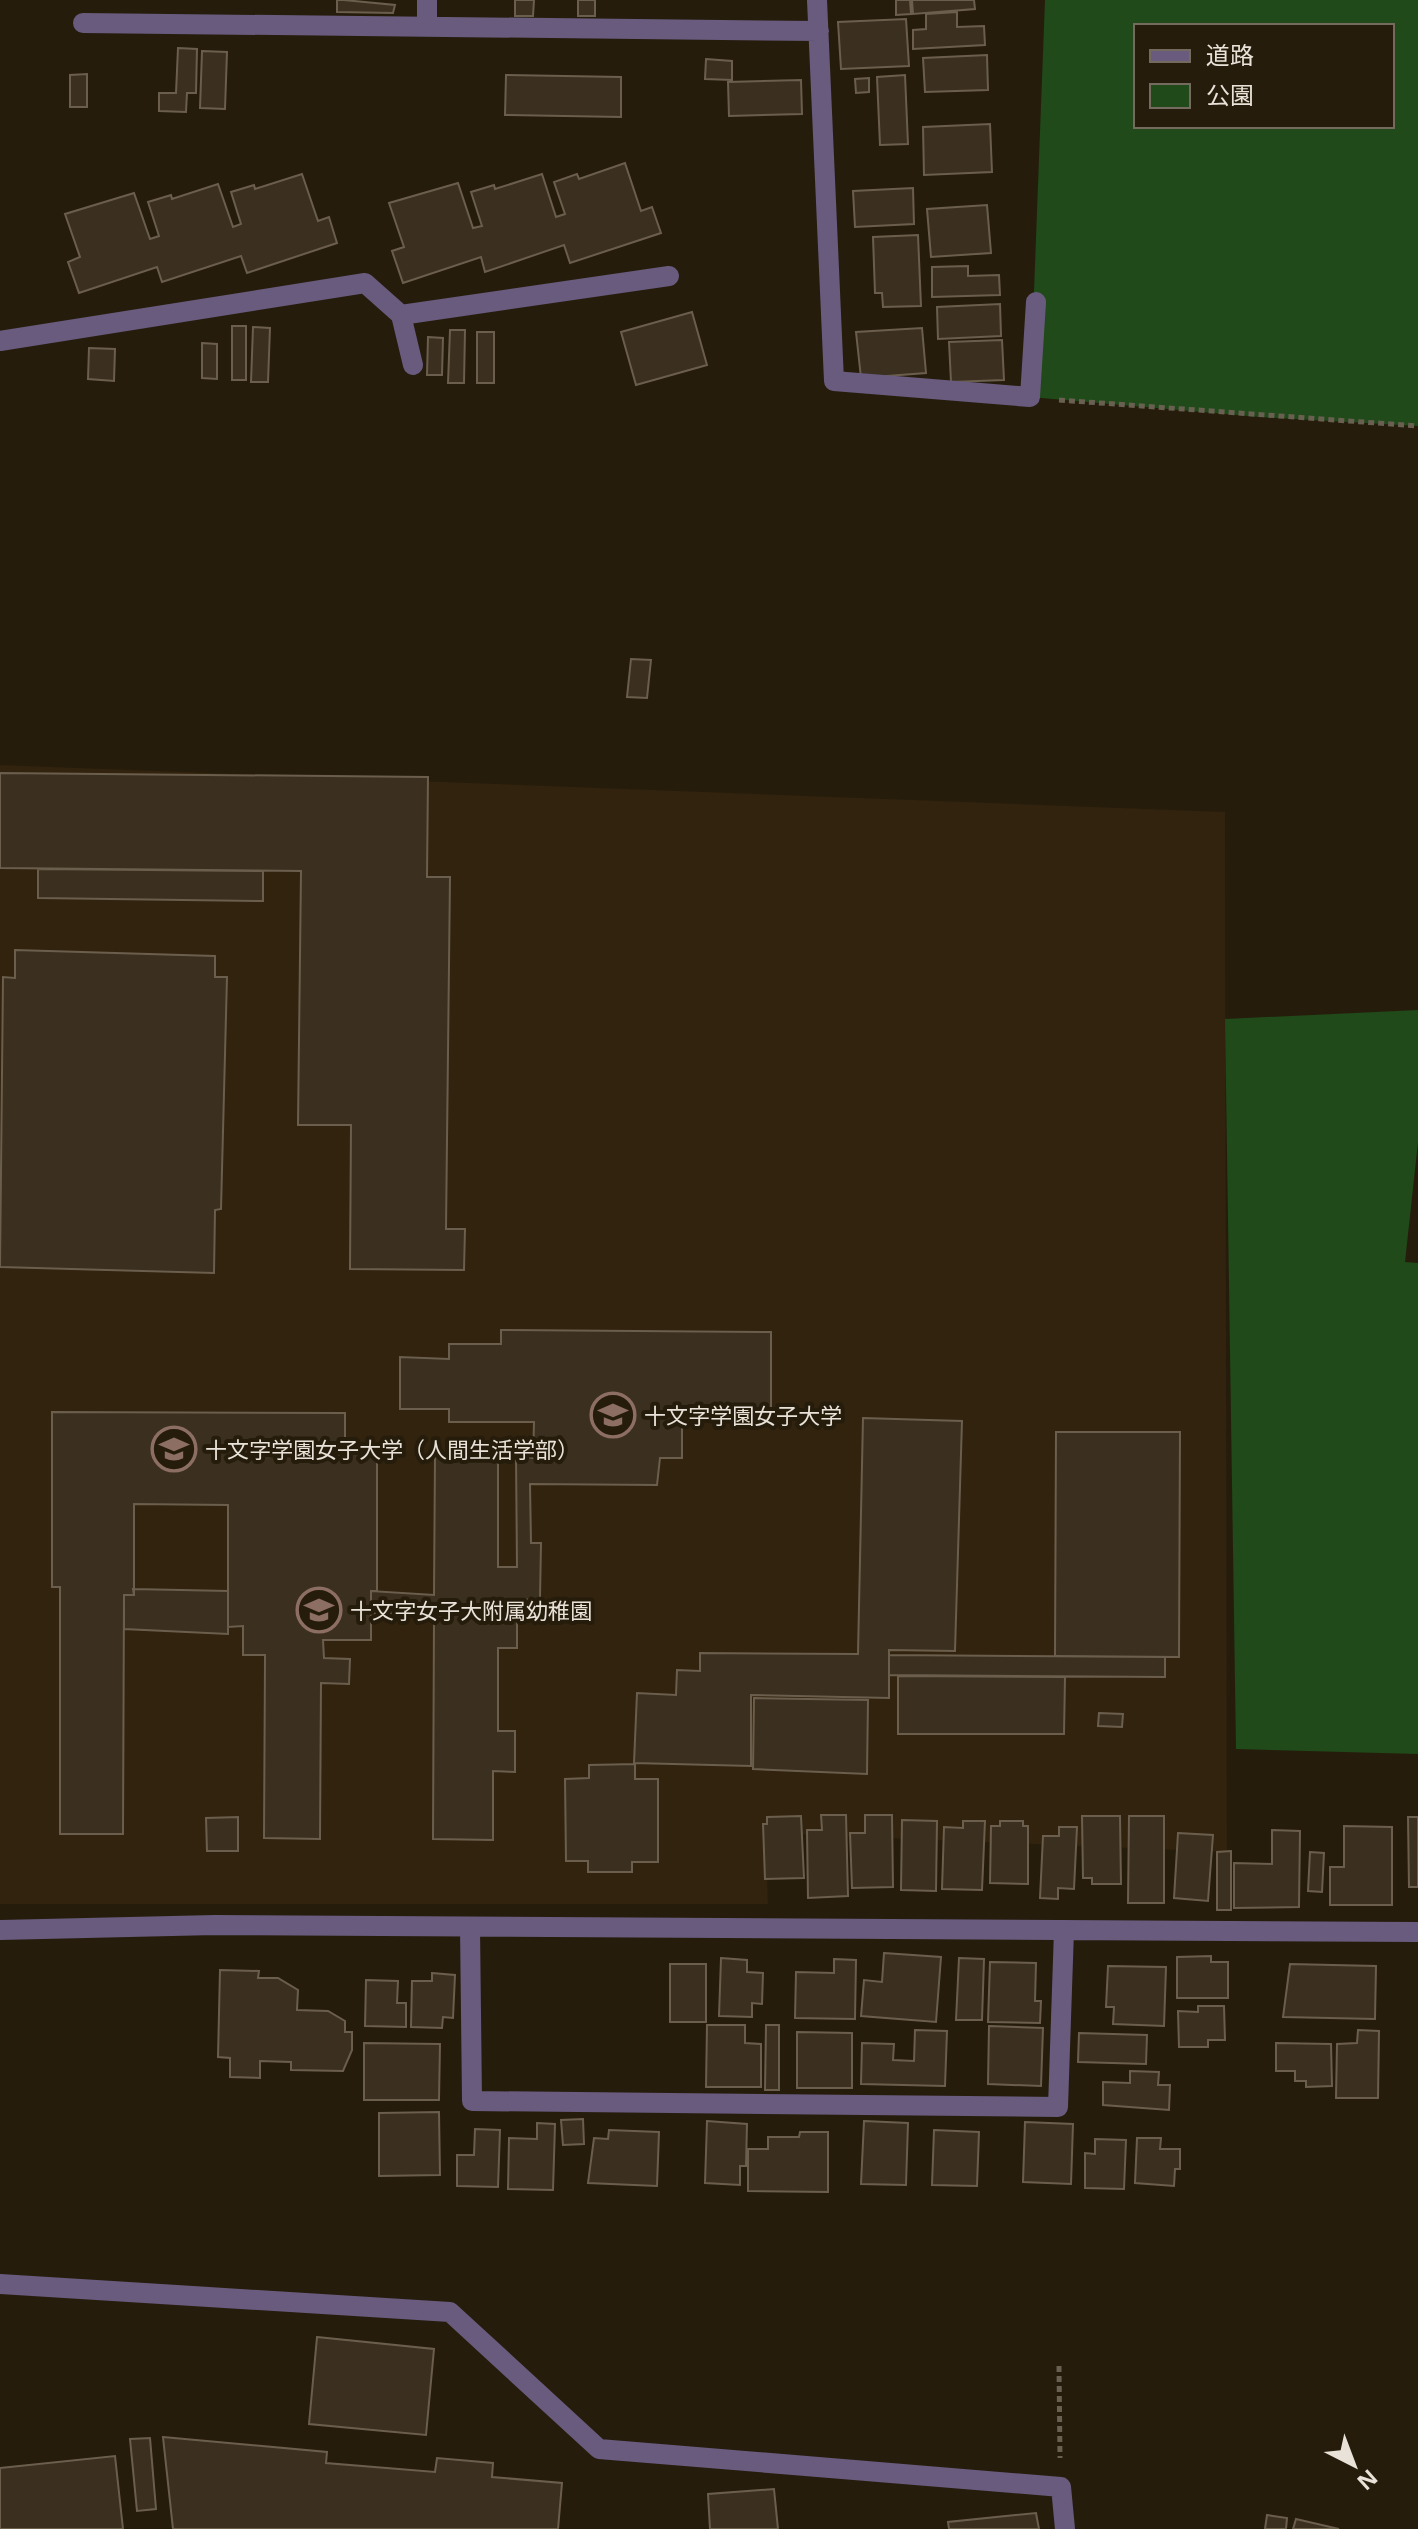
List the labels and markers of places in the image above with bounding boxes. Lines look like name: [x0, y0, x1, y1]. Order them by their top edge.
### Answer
school or university icon: 十文字学園女子大学: [589, 1391, 637, 1439]
place label: 十文字学園女子大学: [644, 1400, 842, 1430]
school or university icon: 十文字学園女子大学（人間生活学部）: [150, 1425, 198, 1473]
place label: 十文字学園女子大学（人間生活学部）: [205, 1434, 579, 1464]
school or university icon: 十文字女子大附属幼稚園: [295, 1586, 343, 1634]
place label: 十文字女子大附属幼稚園: [350, 1595, 592, 1625]

